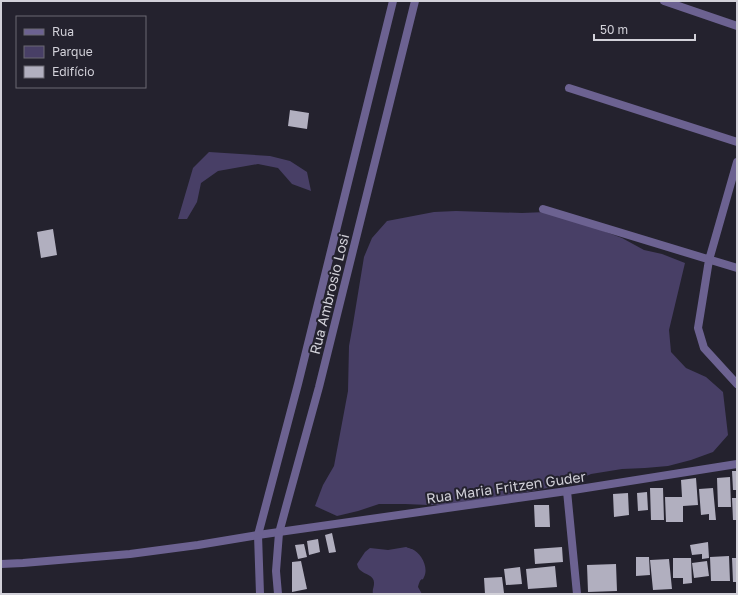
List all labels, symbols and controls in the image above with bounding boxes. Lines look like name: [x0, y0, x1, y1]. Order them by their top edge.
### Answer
legend: [16, 16, 146, 88]
scale bar: [594, 16, 695, 42]
text: 50 m: [600, 22, 628, 37]
text: Rua: [52, 24, 74, 39]
text: Parque: [52, 44, 93, 59]
text: Edifício: [52, 64, 94, 79]
street label: Rua Ambrosio Losi: [306, 232, 352, 356]
street label: Rua Maria Fritzen Guder: [425, 467, 587, 507]

